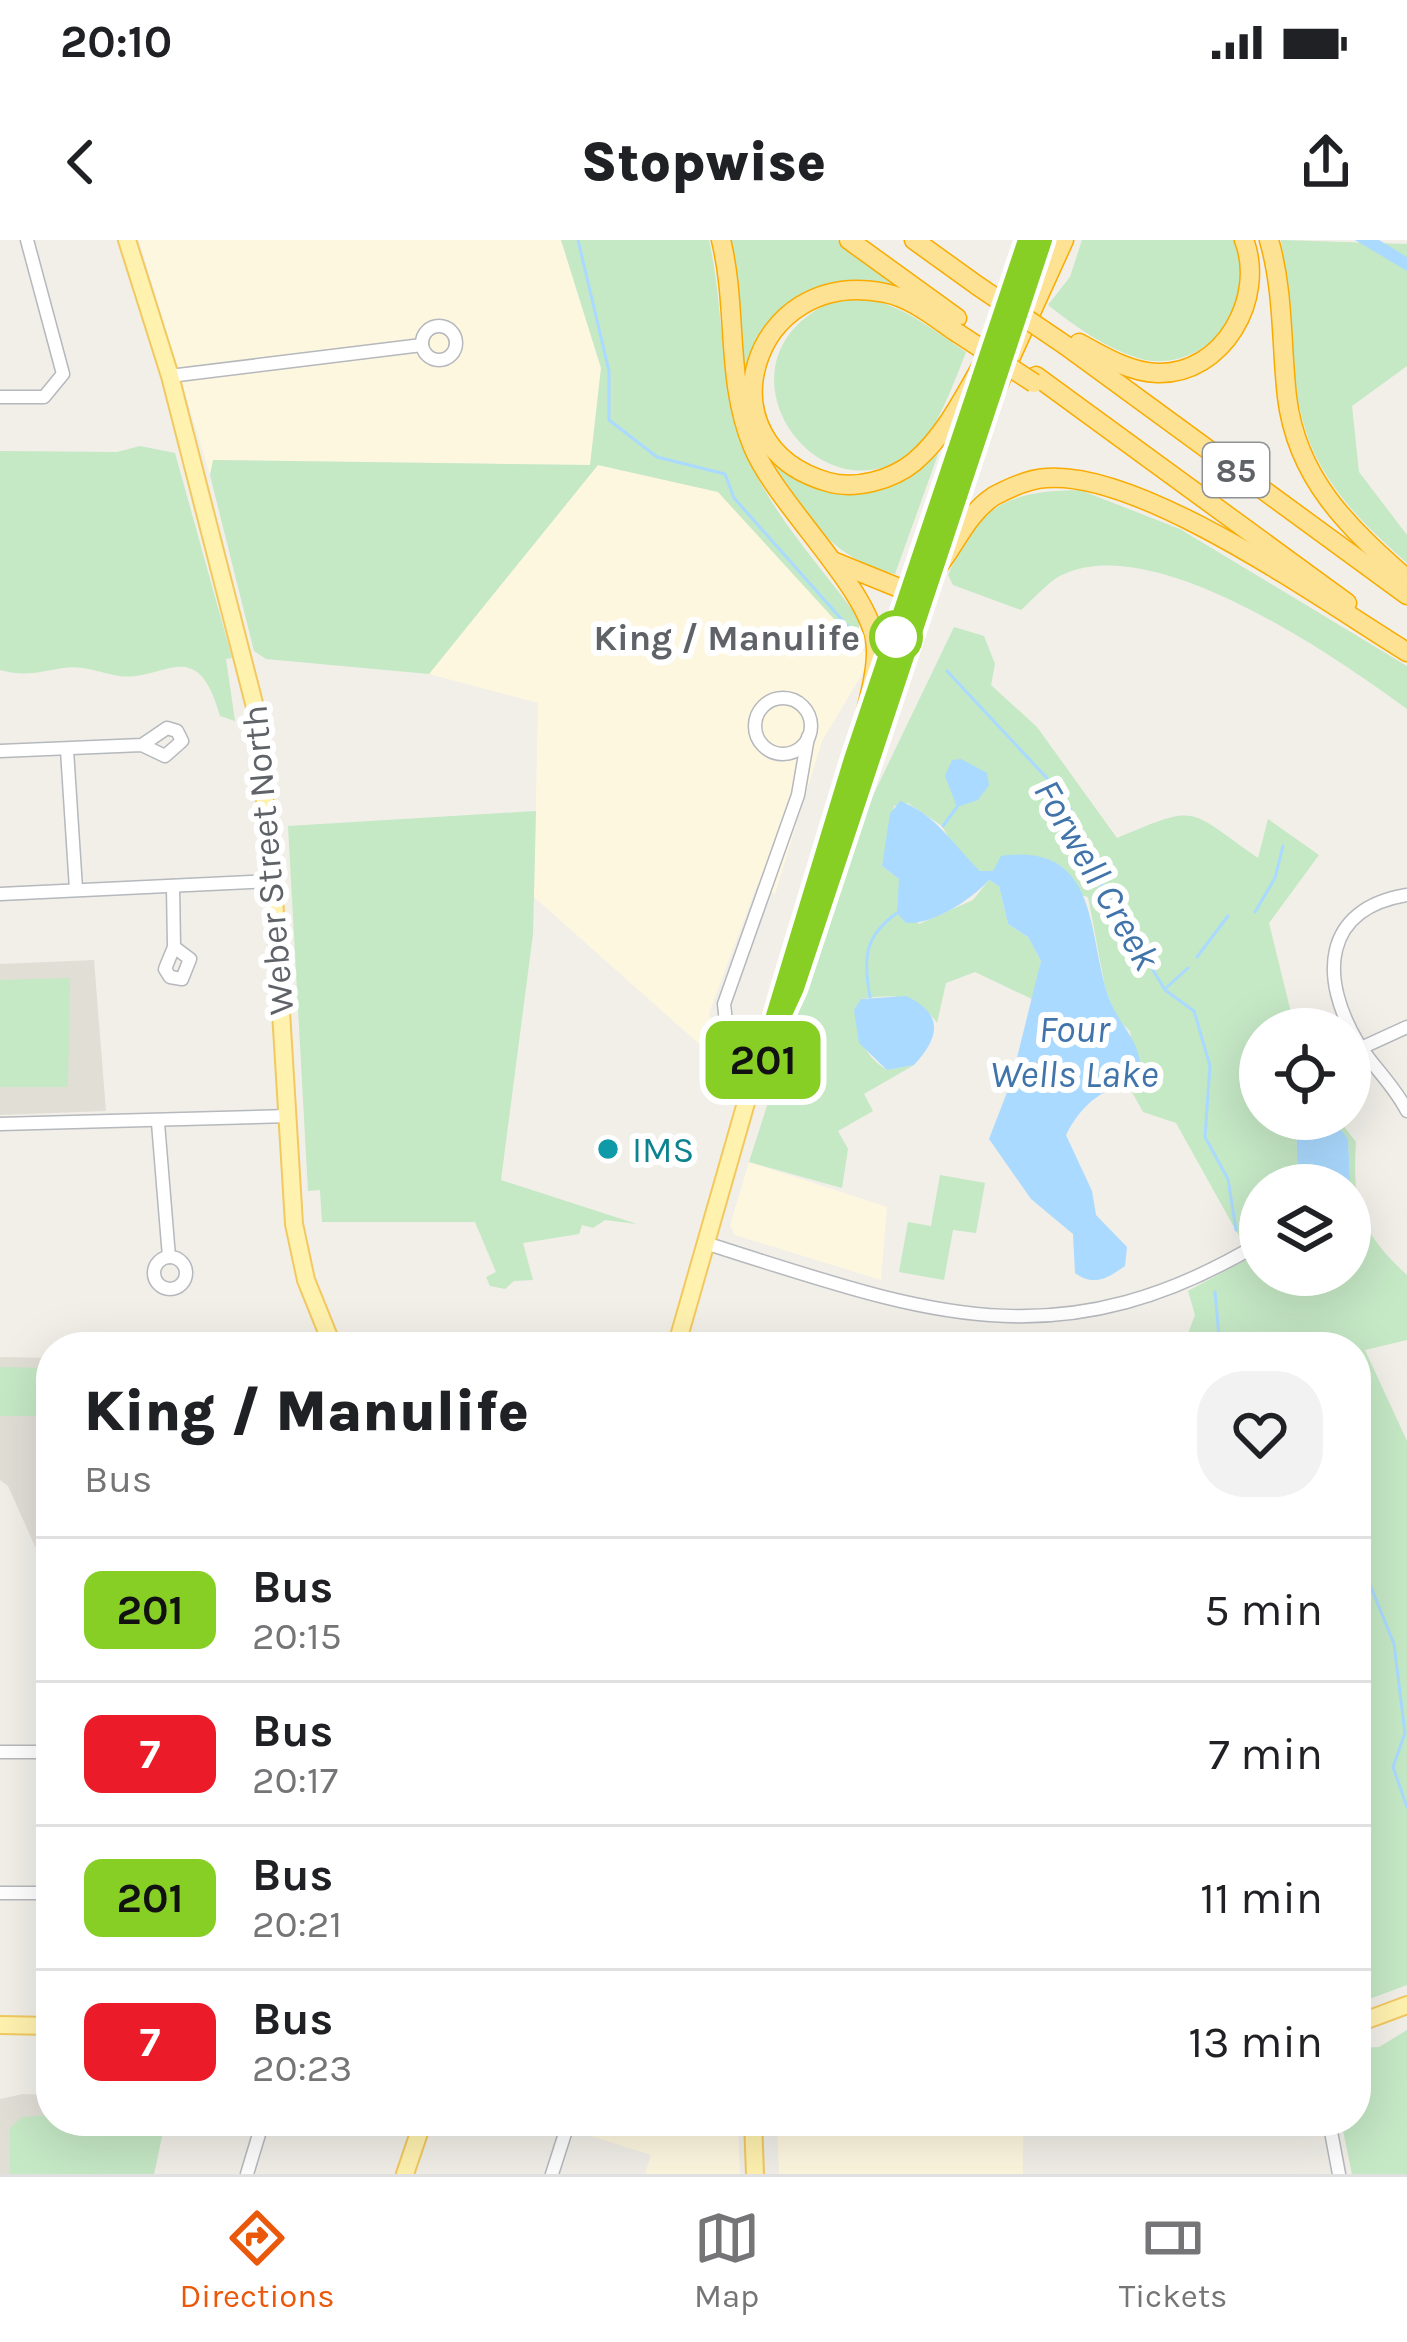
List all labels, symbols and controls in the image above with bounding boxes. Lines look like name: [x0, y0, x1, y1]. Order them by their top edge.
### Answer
text: 20:10: [60, 16, 172, 68]
icon: back: [48, 129, 114, 195]
icon: share: [1293, 129, 1359, 195]
text: Stopwise: [581, 130, 826, 194]
road number: 85: [1203, 443, 1269, 497]
marker: King / Manulife: [871, 612, 921, 662]
place label: King / Manulife: [593, 617, 860, 660]
street label: Weber Street North: [234, 703, 302, 1017]
water label: Forwell Creek: [1024, 771, 1171, 979]
water label: Four Wells Lake: [990, 1006, 1158, 1097]
map controls: [1239, 1008, 1371, 1296]
button: locate: [1239, 1008, 1371, 1140]
line badge: 201: [694, 1021, 832, 1099]
text: 201: [730, 1035, 796, 1085]
place label: IMS: [632, 1129, 694, 1171]
marker: IMS: [595, 1136, 621, 1162]
button: layers: [1239, 1164, 1371, 1296]
button: heart: [1197, 1371, 1323, 1497]
text: King / Manulife: [84, 1378, 529, 1444]
text: Bus: [84, 1456, 152, 1502]
text: Bus: [252, 1561, 333, 1613]
text: 5 min: [1204, 1584, 1323, 1636]
text: 201: [117, 1585, 183, 1635]
text: 20:15: [252, 1613, 342, 1659]
text: Bus: [252, 1705, 333, 1757]
text: 7 min: [1209, 1728, 1323, 1780]
text: 7: [140, 1729, 160, 1779]
text: 20:17: [252, 1757, 338, 1803]
text: Bus: [252, 1849, 333, 1901]
text: 11 min: [1200, 1872, 1323, 1924]
text: 201: [117, 1873, 183, 1923]
text: 20:21: [252, 1901, 342, 1947]
text: Bus: [252, 1993, 333, 2045]
text: 13 min: [1188, 2016, 1323, 2068]
text: 7: [140, 2017, 160, 2067]
text: 20:23: [252, 2045, 352, 2091]
tab: Directions: [180, 2205, 335, 2315]
tab: Map: [694, 2205, 760, 2315]
tab: Tickets: [1119, 2205, 1227, 2315]

